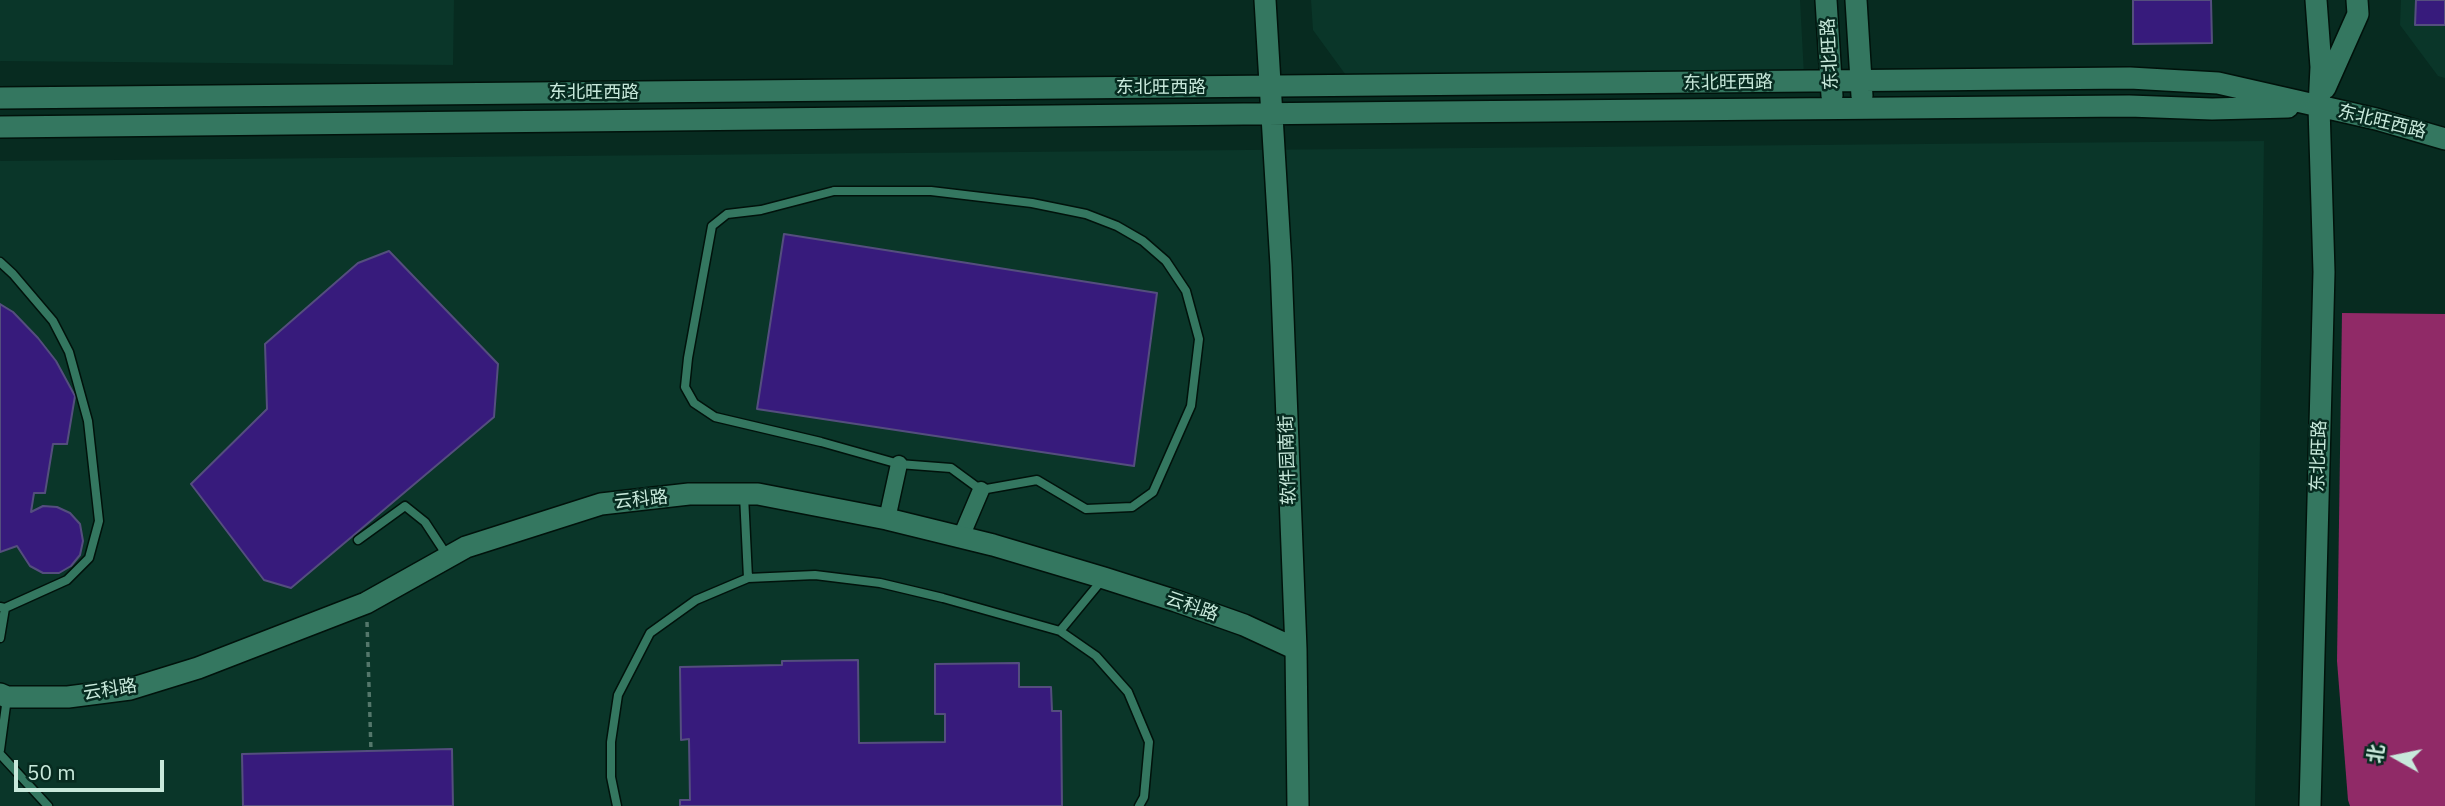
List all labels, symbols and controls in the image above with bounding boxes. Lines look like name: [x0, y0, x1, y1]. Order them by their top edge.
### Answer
street label: 东北旺路: [1817, 17, 1843, 91]
street label: 东北旺西路: [1683, 71, 1773, 95]
street label: 东北旺西路: [1116, 77, 1206, 99]
street label: 东北旺西路: [549, 82, 639, 104]
street label: 东北旺西路: [2336, 101, 2428, 143]
street label: 软件园南街: [1276, 415, 1300, 505]
street label: 东北旺路: [2307, 420, 2331, 492]
street label: 云科路: [613, 486, 669, 514]
street label: 云科路: [1163, 588, 1221, 626]
street label: 云科路: [82, 675, 138, 705]
north arrow: [2361, 722, 2431, 792]
text: 北: [2362, 742, 2389, 765]
scale bar: [18, 746, 168, 790]
text: 50 m: [27, 758, 76, 786]

